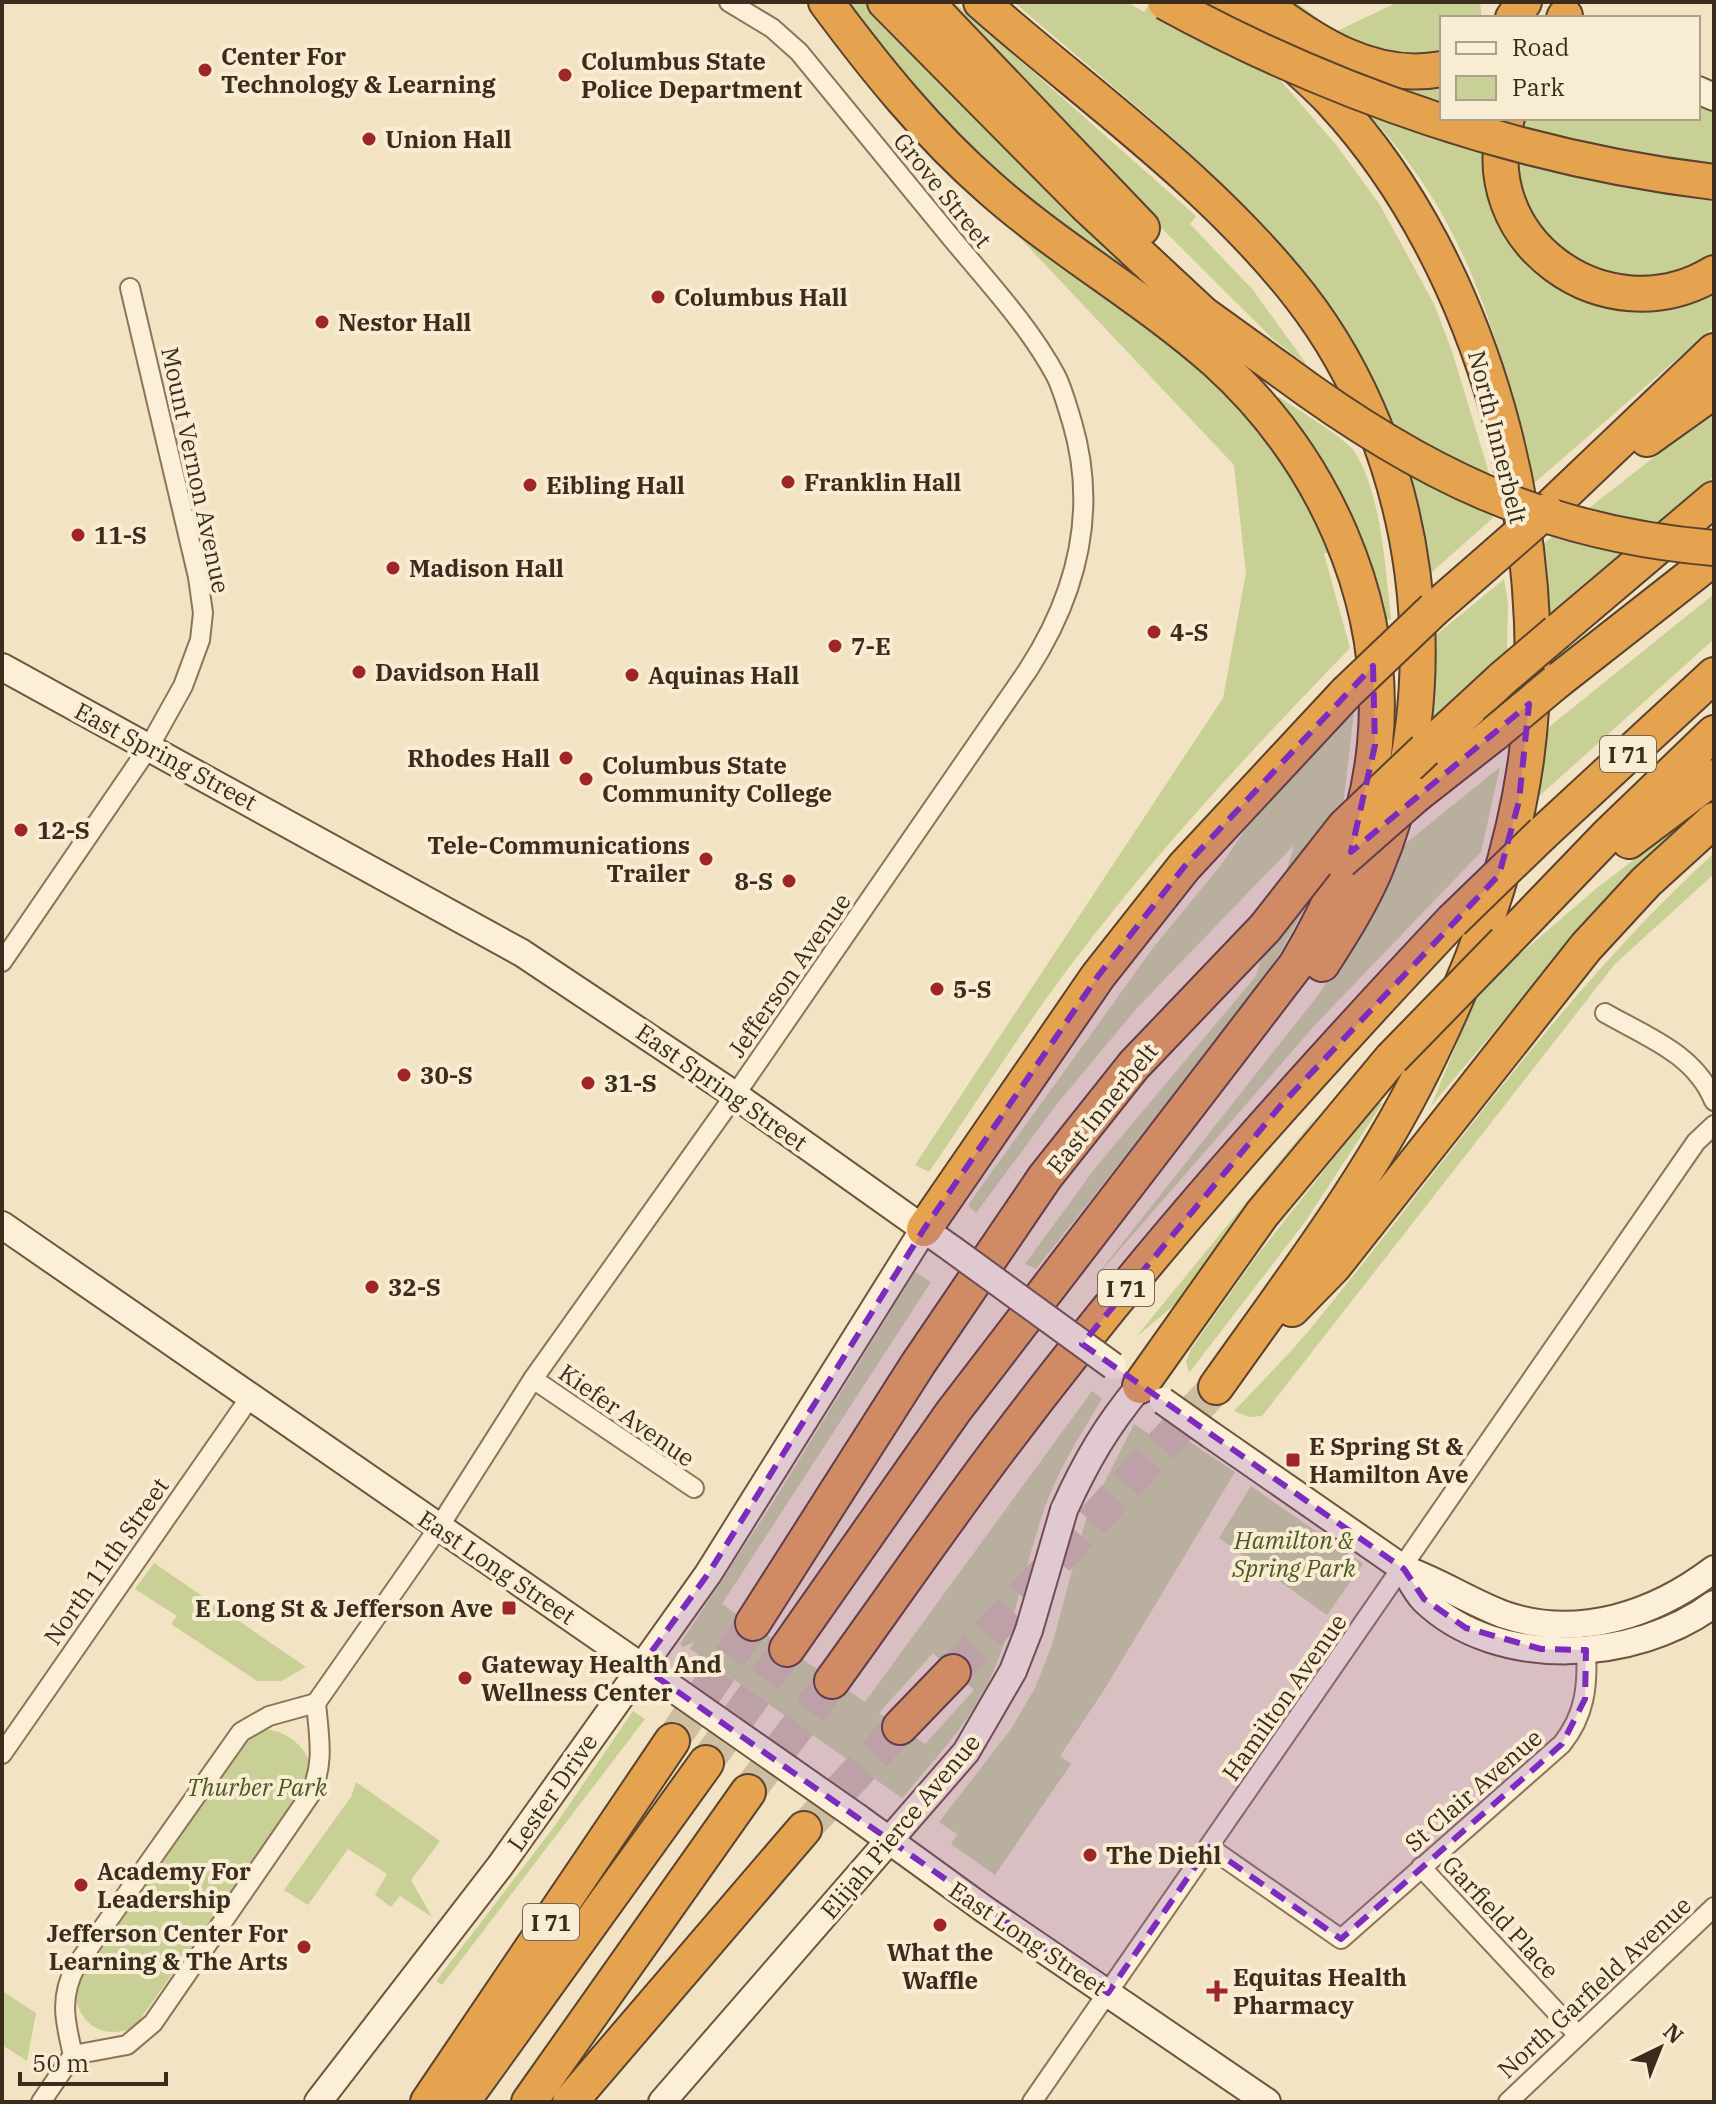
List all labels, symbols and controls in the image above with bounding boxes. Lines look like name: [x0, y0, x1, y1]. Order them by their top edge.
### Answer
legend: [1440, 16, 1700, 120]
text: Road: [1512, 31, 1569, 63]
place label: Center For Technology & Learning: [221, 40, 496, 100]
place label: Columbus State Police Department: [581, 45, 802, 105]
marker: Center For Technology & Learning: [196, 61, 214, 79]
marker: Columbus State Police Department: [556, 66, 574, 84]
text: Park: [1512, 71, 1564, 103]
place label: Union Hall: [385, 123, 512, 155]
street label: Grove Street: [887, 126, 999, 254]
marker: Union Hall: [360, 130, 378, 148]
place label: Columbus Hall: [674, 281, 848, 313]
marker: Columbus Hall: [649, 288, 667, 306]
place label: Nestor Hall: [338, 306, 472, 338]
marker: Nestor Hall: [313, 313, 331, 331]
street label: Mount Vernon Avenue: [154, 344, 238, 596]
street label: North Innerbelt: [1461, 347, 1535, 527]
place label: Franklin Hall: [804, 466, 961, 498]
place label: Eibling Hall: [546, 469, 685, 501]
marker: Franklin Hall: [779, 473, 797, 491]
marker: Eibling Hall: [521, 476, 539, 494]
place label: 11-S: [94, 519, 147, 551]
marker: 11-S: [69, 526, 87, 544]
place label: Madison Hall: [409, 552, 564, 584]
marker: Madison Hall: [384, 559, 402, 577]
place label: 4-S: [1170, 616, 1209, 648]
marker: 4-S: [1145, 623, 1163, 641]
place label: 7-E: [851, 630, 891, 662]
marker: 7-E: [826, 637, 844, 655]
place label: Davidson Hall: [375, 656, 540, 688]
place label: Aquinas Hall: [648, 659, 799, 691]
marker: Davidson Hall: [350, 663, 368, 681]
marker: Aquinas Hall: [623, 666, 641, 684]
street label: East Spring Street: [69, 694, 263, 818]
road number: I 71: [1600, 736, 1656, 772]
place label: Rhodes Hall: [407, 742, 550, 774]
marker: Rhodes Hall: [557, 749, 575, 767]
place label: Columbus State Community College: [602, 749, 832, 809]
marker: Columbus State Community College: [577, 770, 595, 788]
place label: 12-S: [37, 814, 90, 846]
marker: 12-S: [12, 821, 30, 839]
place label: Tele-Communications Trailer: [427, 829, 690, 889]
marker: Tele-Communications Trailer: [697, 850, 715, 868]
place label: 8-S: [734, 865, 773, 897]
marker: 8-S: [780, 872, 798, 890]
street label: Jefferson Avenue: [720, 886, 858, 1064]
place label: 5-S: [953, 973, 992, 1005]
marker: 5-S: [928, 980, 946, 998]
street label: East Spring Street: [630, 1016, 814, 1158]
street label: East Innerbelt: [1039, 1036, 1165, 1180]
place label: 30-S: [420, 1059, 473, 1091]
marker: 30-S: [395, 1066, 413, 1084]
place label: 31-S: [604, 1067, 657, 1099]
marker: 31-S: [579, 1074, 597, 1092]
road number: I 71: [1098, 1270, 1154, 1306]
place label: 32-S: [388, 1271, 441, 1303]
marker: 32-S: [363, 1278, 381, 1296]
street label: Kiefer Avenue: [553, 1356, 701, 1474]
place label: E Spring St & Hamilton Ave: [1309, 1430, 1469, 1490]
marker: E Spring St & Hamilton Ave: [1284, 1451, 1302, 1469]
street label: North 11th Street: [36, 1471, 176, 1651]
street label: East Long Street: [412, 1502, 582, 1632]
park label: Hamilton & Spring Park: [1231, 1524, 1356, 1584]
place label: E Long St & Jefferson Ave: [195, 1592, 493, 1624]
marker: E Long St & Jefferson Ave: [500, 1599, 518, 1617]
street label: Hamilton Avenue: [1214, 1607, 1354, 1787]
place label: Gateway Health And Wellness Center: [481, 1648, 722, 1708]
marker: Gateway Health And Wellness Center: [456, 1669, 474, 1687]
street label: St Clair Avenue: [1398, 1721, 1548, 1859]
street label: Lester Drive: [500, 1727, 604, 1857]
street label: Elijah Pierce Avenue: [813, 1727, 987, 1925]
park label: Thurber Park: [187, 1771, 328, 1803]
place label: The Diehl: [1106, 1839, 1221, 1871]
marker: The Diehl: [1081, 1846, 1099, 1864]
street label: Garfield Place: [1436, 1849, 1566, 1985]
place label: Academy For Leadership: [97, 1855, 251, 1915]
street label: East Long Street: [943, 1873, 1113, 2003]
marker: Academy For Leadership: [72, 1876, 90, 1894]
street label: North Garfield Avenue: [1492, 1890, 1696, 2084]
road number: I 71: [523, 1904, 579, 1940]
marker: What the Waffle: [931, 1916, 949, 1934]
place label: Jefferson Center For Learning & The Arts: [46, 1917, 288, 1977]
place label: What the Waffle: [887, 1936, 993, 1996]
marker: Jefferson Center For Learning & The Arts: [295, 1938, 313, 1956]
place label: Equitas Health Pharmacy: [1233, 1961, 1407, 2021]
marker: Equitas Health Pharmacy: [1208, 1982, 1226, 2000]
north arrow: [1620, 2008, 1700, 2088]
scale bar: [20, 2036, 166, 2086]
text: 50 m: [32, 2047, 89, 2079]

